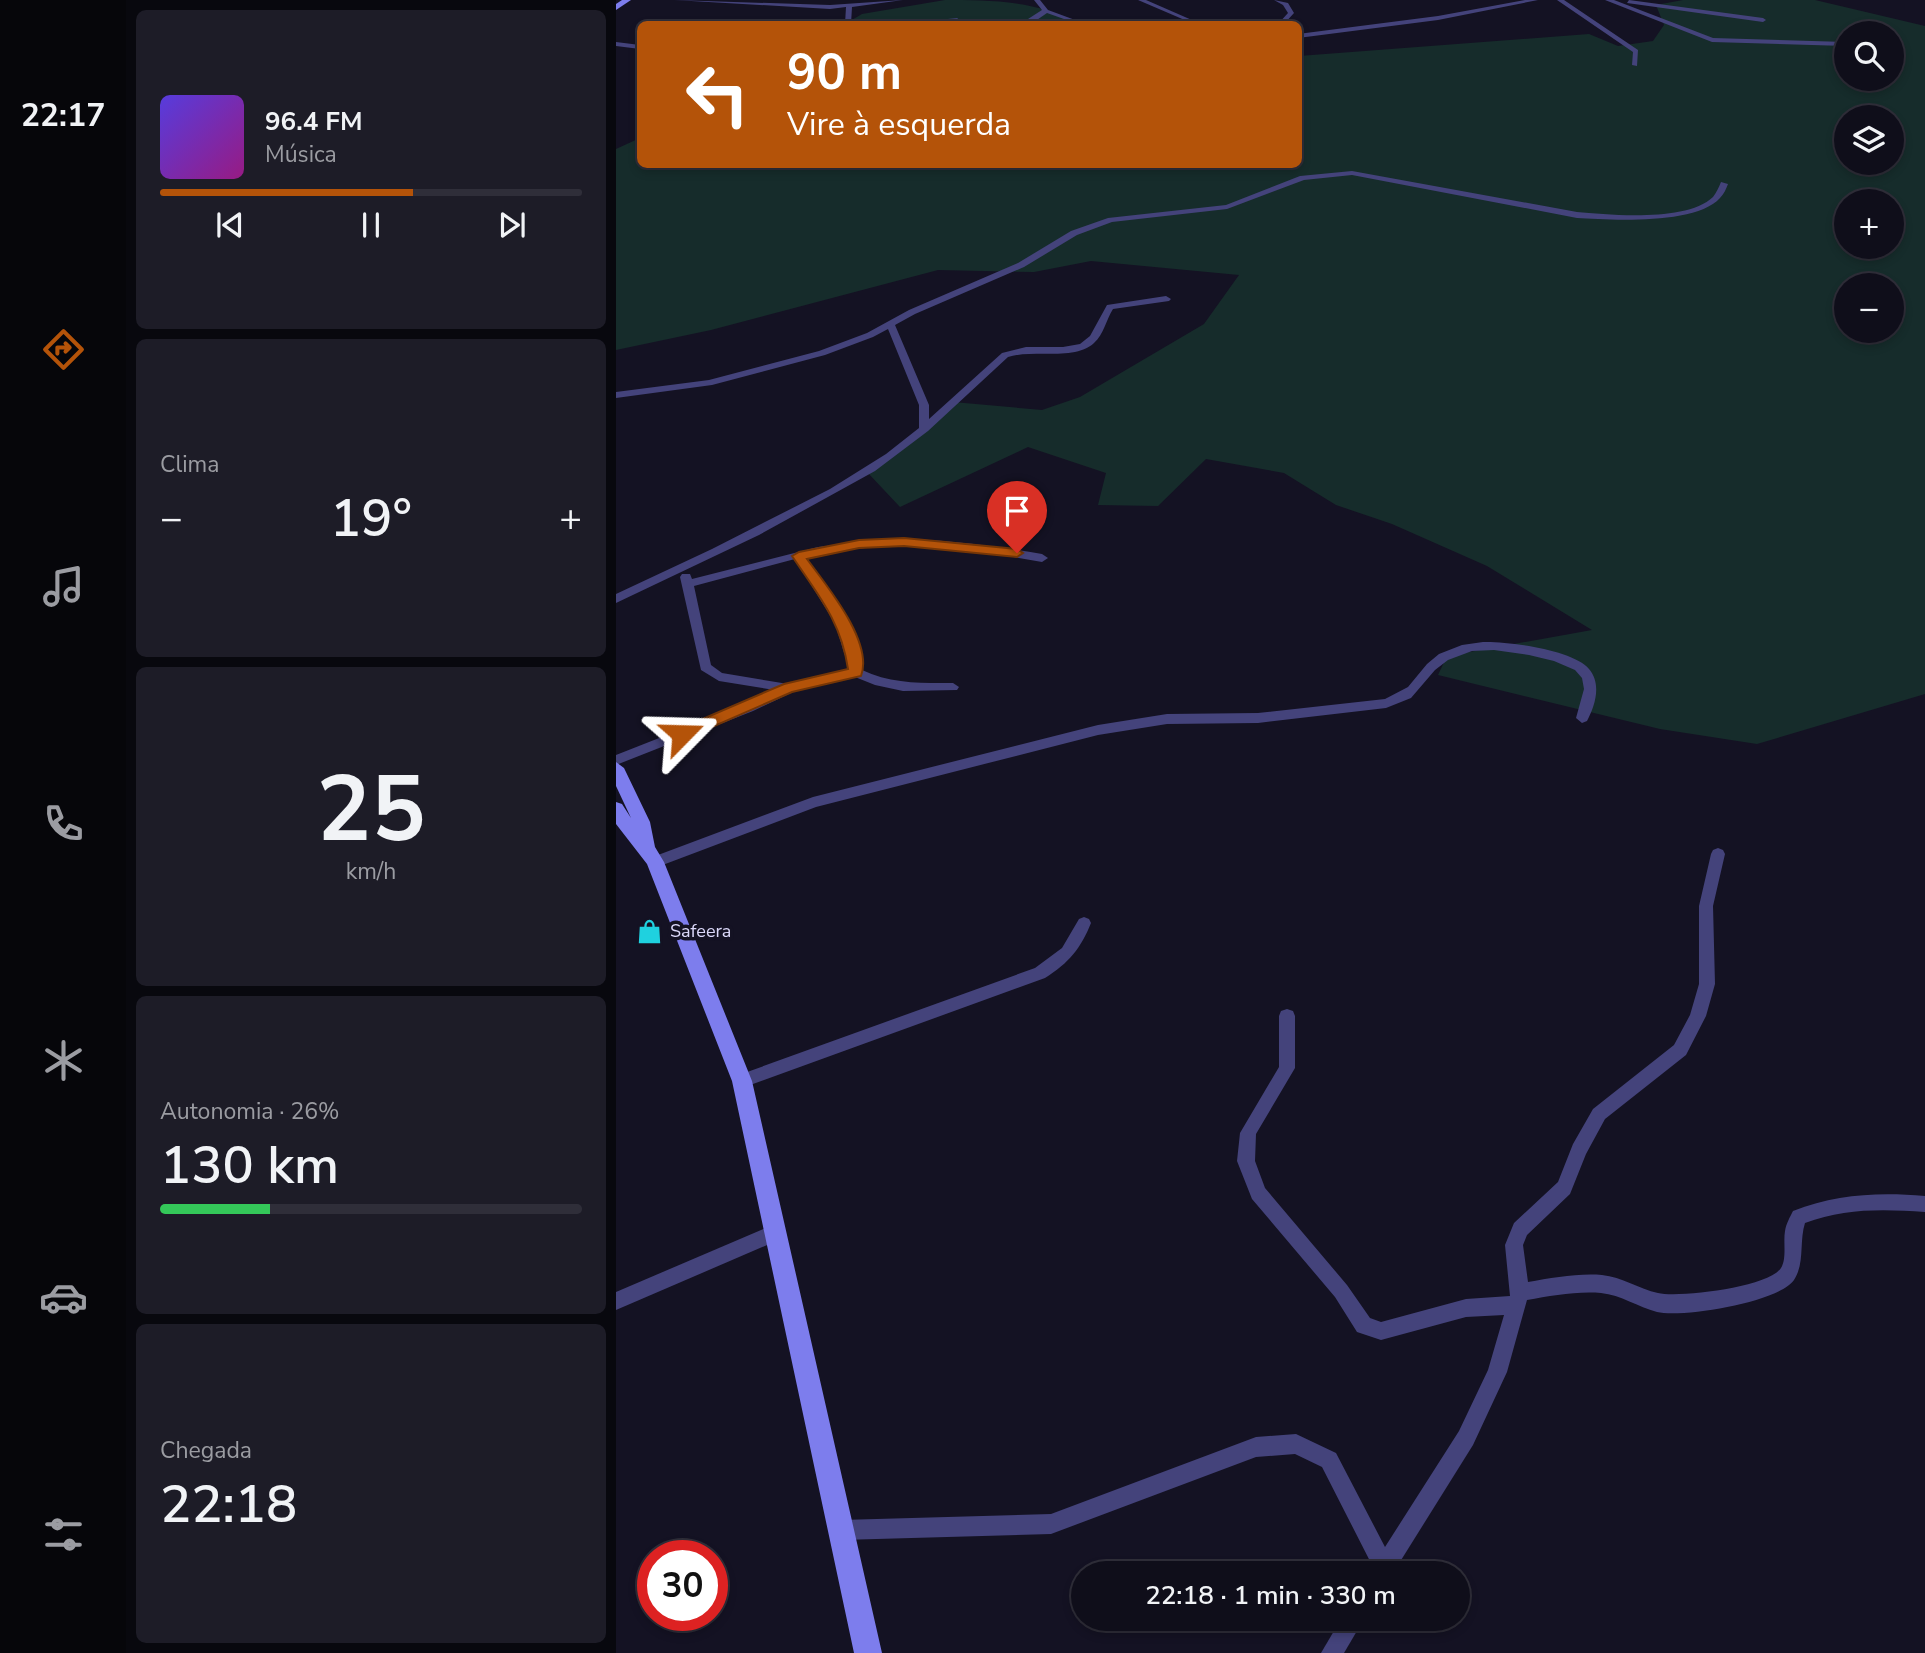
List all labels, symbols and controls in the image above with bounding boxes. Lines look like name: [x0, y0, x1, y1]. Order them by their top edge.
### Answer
map controls: [1834, 21, 1904, 343]
button: search: [1834, 21, 1904, 91]
text: 90 m: [787, 39, 902, 106]
icon: left: [672, 49, 763, 140]
text: 22:17: [21, 94, 105, 137]
text: Vire à esquerda: [787, 103, 1011, 146]
text: 96.4 FM: [265, 104, 362, 139]
button: layers: [1834, 105, 1904, 175]
text: Música: [265, 139, 337, 170]
button: +: [1834, 189, 1904, 259]
icon: previous: [211, 206, 249, 244]
icon: pause: [352, 206, 390, 244]
icon: next: [493, 206, 531, 244]
button: −: [1834, 273, 1904, 343]
icon: directions: [39, 325, 88, 374]
text: Clima: [160, 449, 220, 480]
pin: [987, 481, 1047, 553]
text: 19°: [330, 483, 412, 554]
icon: arrive: [998, 492, 1036, 530]
text: −: [160, 493, 183, 544]
text: +: [559, 493, 582, 544]
icon: music: [39, 562, 88, 611]
position arrow: [645, 697, 719, 771]
text: 25: [316, 748, 426, 872]
icon: phone: [39, 799, 88, 848]
text: km/h: [346, 856, 396, 887]
shop icon: Safeera: [636, 917, 664, 945]
place label: Safeera: [670, 919, 731, 943]
icon: climate: [39, 1036, 88, 1085]
text: Autonomia · 26%: [160, 1096, 340, 1127]
text: 130 km: [160, 1130, 339, 1201]
icon: car: [39, 1273, 88, 1322]
text: Chegada: [160, 1435, 252, 1466]
text: 22:18: [160, 1469, 297, 1540]
icon: filters: [39, 1510, 88, 1559]
speed limit sign: 30: [637, 1540, 728, 1631]
text: 22:18 · 1 min · 330 m: [1145, 1578, 1396, 1613]

